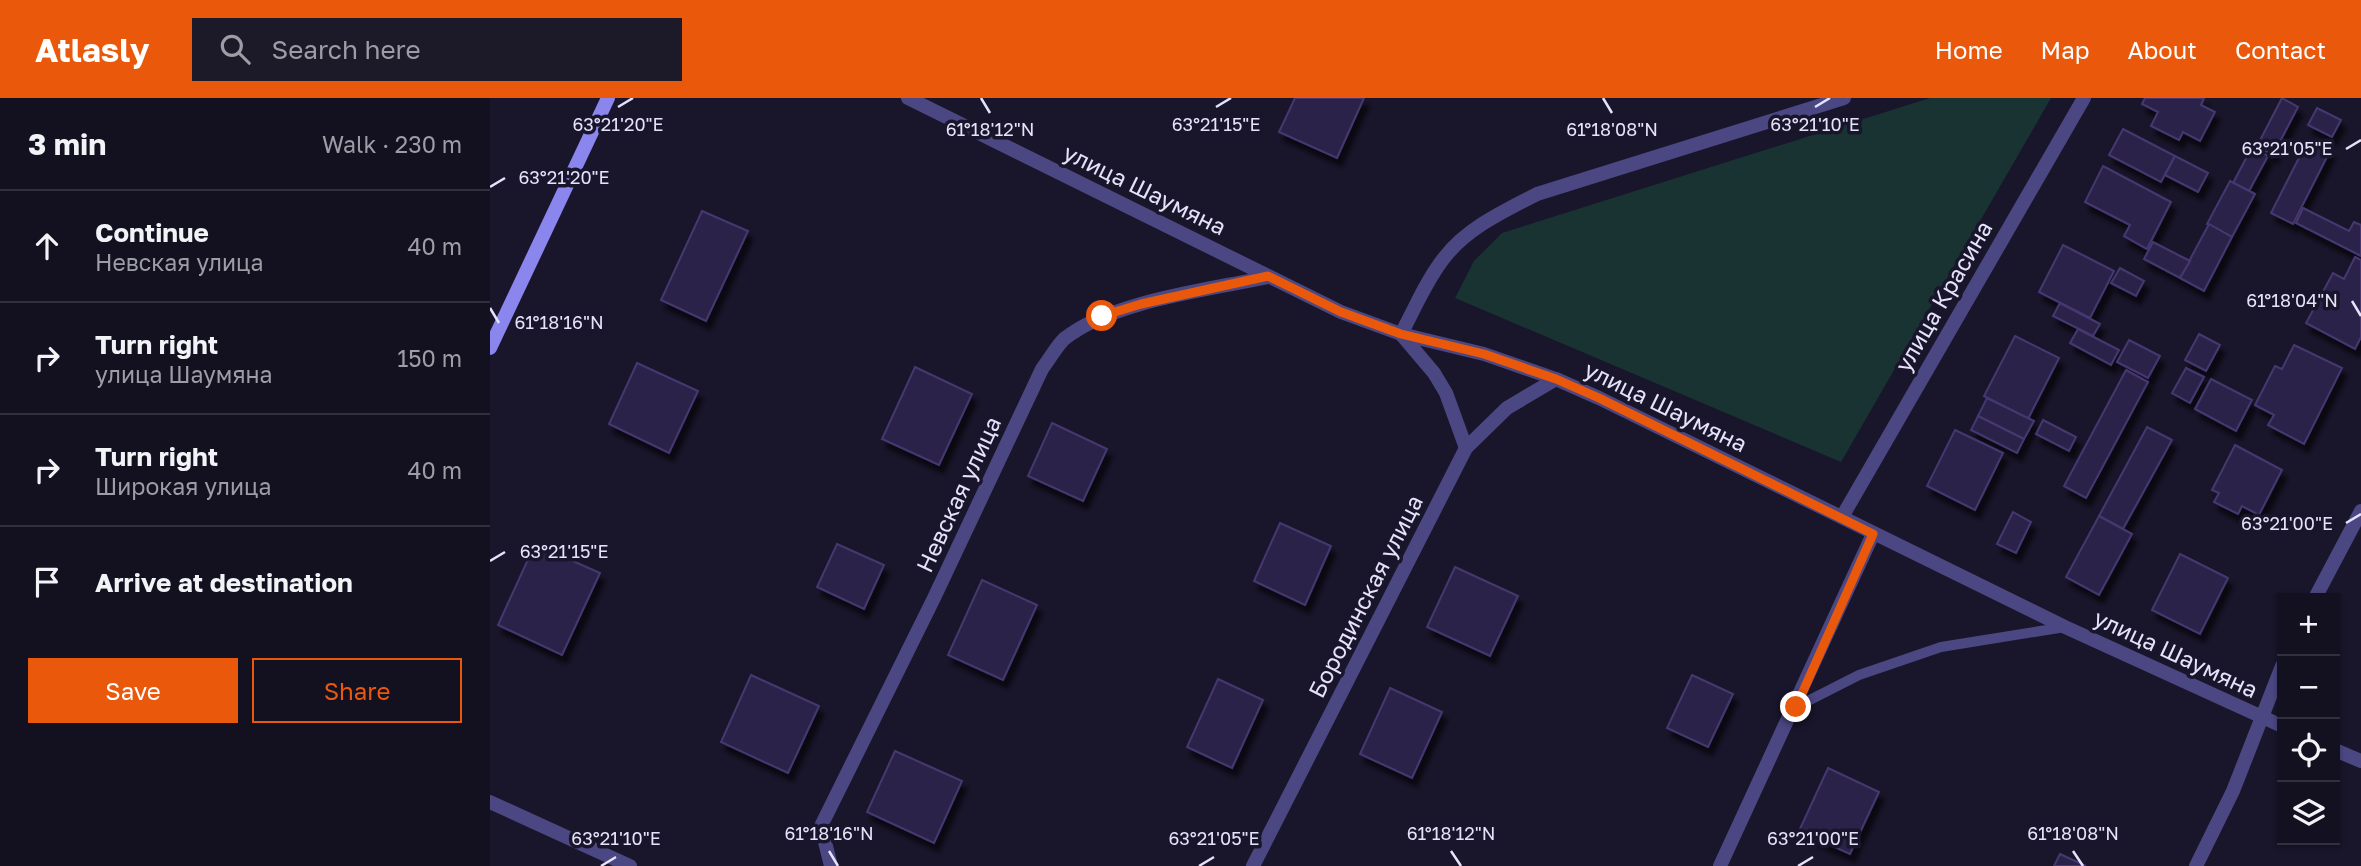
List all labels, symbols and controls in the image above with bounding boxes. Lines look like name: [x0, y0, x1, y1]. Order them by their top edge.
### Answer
search box: [192, 18, 682, 81]
text: Atlasly: [35, 30, 150, 69]
icon: search: [216, 30, 254, 68]
text: Search here: [272, 34, 421, 65]
text: Home: [1935, 35, 2003, 64]
text: Map: [2041, 35, 2090, 64]
text: About: [2128, 35, 2197, 64]
text: Contact: [2235, 35, 2326, 64]
text: 63°21'20"E: [572, 113, 664, 135]
text: 63°21'15"E: [1172, 113, 1260, 135]
text: 63°21'10"E: [1770, 113, 1860, 135]
text: 61°18'12"N: [946, 118, 1034, 140]
text: 61°18'08"N: [1566, 118, 1658, 140]
text: 3 min: [28, 126, 106, 162]
text: Walk · 230 m: [322, 130, 462, 158]
street label: улица Шаумяна: [1059, 137, 1231, 241]
text: 63°21'05"E: [2241, 137, 2333, 159]
text: 63°21'20"E: [518, 166, 610, 188]
street label: улица Красина: [1888, 215, 1998, 377]
text: Continue: [95, 217, 209, 248]
icon: ahead: [28, 227, 66, 265]
text: 40 m: [408, 232, 462, 260]
text: Невская улица: [95, 248, 264, 276]
text: 61°18'04"N: [2246, 289, 2338, 311]
route start: [1086, 300, 1117, 331]
text: 61°18'16"N: [514, 311, 604, 333]
text: Turn right: [95, 329, 218, 360]
icon: right: [28, 339, 66, 377]
text: 150 m: [397, 344, 462, 372]
street label: улица Шаумяна: [1580, 354, 1752, 458]
text: улица Шаумяна: [95, 360, 273, 388]
street label: Невская улица: [910, 412, 1006, 576]
text: Turn right: [95, 441, 218, 472]
icon: right: [28, 451, 66, 489]
text: 40 m: [408, 456, 462, 484]
text: Широкая улица: [95, 472, 272, 500]
street label: Бородинская улица: [1302, 490, 1428, 702]
text: 63°21'00"E: [2241, 512, 2333, 534]
text: 63°21'15"E: [520, 540, 608, 562]
icon: arrive: [28, 563, 66, 601]
text: Arrive at destination: [95, 567, 353, 598]
map controls: [2277, 593, 2340, 845]
button: +: [2277, 593, 2340, 656]
street label: улица Шаумяна: [2090, 603, 2262, 703]
button: −: [2277, 656, 2340, 719]
button: Save: [28, 658, 238, 723]
button: Share: [252, 658, 462, 723]
route end: [1780, 691, 1811, 722]
button: locate: [2277, 719, 2340, 782]
button: layers: [2277, 782, 2340, 845]
text: 61°18'16"N: [784, 822, 874, 844]
text: 61°18'12"N: [1407, 822, 1495, 844]
text: 61°18'08"N: [2027, 822, 2119, 844]
text: 63°21'10"E: [571, 827, 661, 849]
text: 63°21'05"E: [1168, 827, 1260, 849]
text: 63°21'00"E: [1767, 827, 1859, 849]

